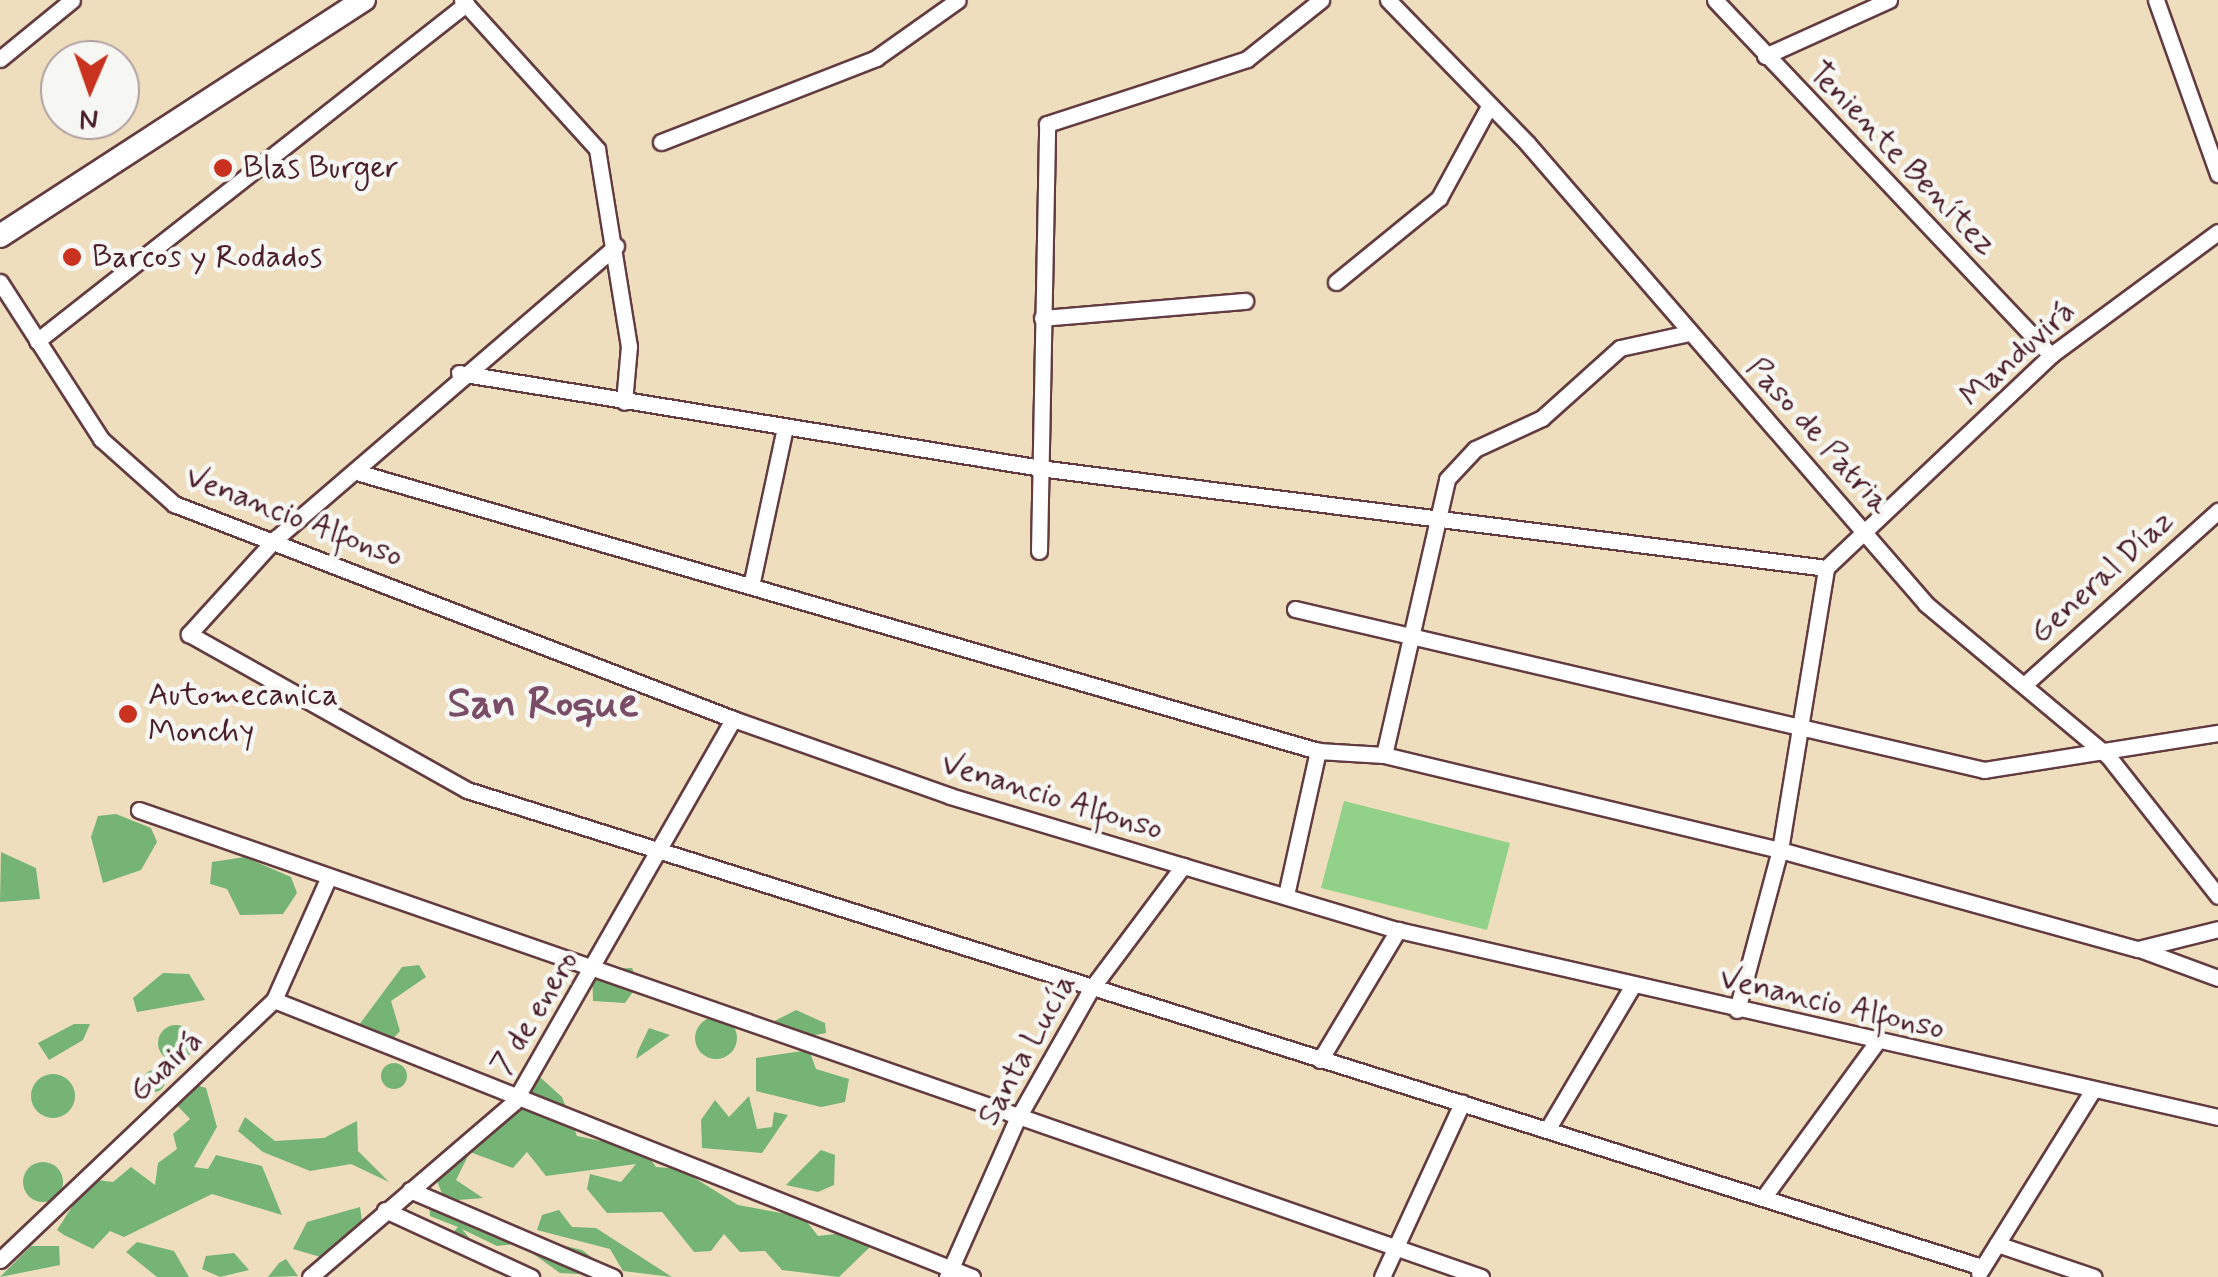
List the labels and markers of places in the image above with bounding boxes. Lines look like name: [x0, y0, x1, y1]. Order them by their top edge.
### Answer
place label: Blas Burger: [243, 149, 401, 187]
marker: Blas Burger: [212, 157, 234, 179]
place label: Barcos y Rodados: [92, 238, 321, 276]
marker: Barcos y Rodados: [61, 246, 83, 268]
place label: Automecanica Monchy: [148, 677, 338, 752]
marker: Automecanica Monchy: [117, 703, 139, 725]

